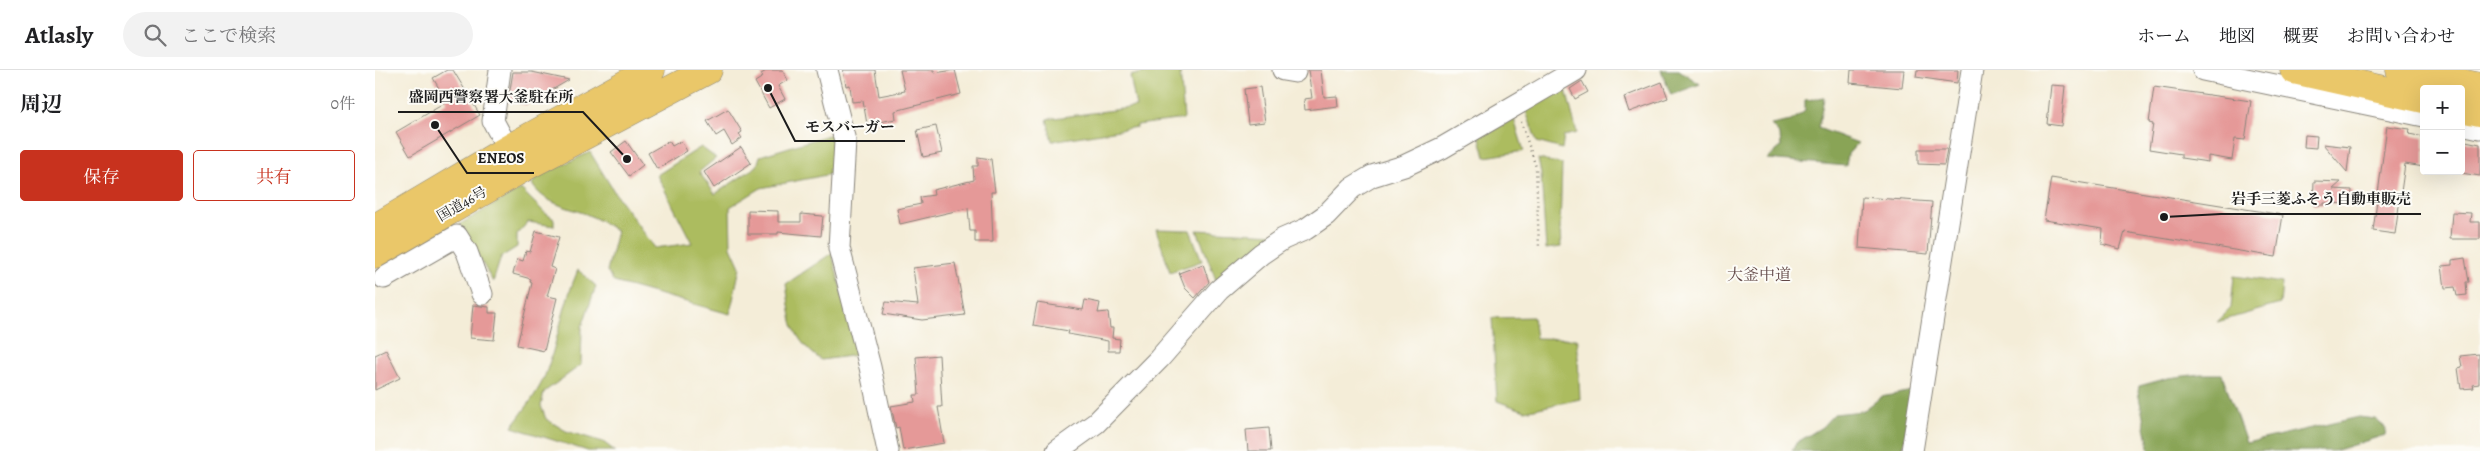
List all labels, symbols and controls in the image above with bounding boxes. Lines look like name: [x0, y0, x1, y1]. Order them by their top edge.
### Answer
search box: [123, 12, 473, 57]
text: Atlasly: [25, 19, 93, 51]
icon: search: [141, 21, 169, 49]
text: ここで検索: [181, 23, 276, 49]
text: ホーム: [2137, 24, 2191, 48]
text: 地図: [2219, 24, 2255, 48]
text: 概要: [2283, 24, 2319, 48]
text: お問い合わせ: [2347, 24, 2455, 48]
callout: 盛岡西警察署大釜駐在所: [398, 82, 583, 112]
map controls: [2420, 85, 2465, 175]
button: +: [2420, 85, 2465, 130]
text: 盛岡西警察署大釜駐在所: [408, 87, 574, 107]
text: 周辺: [20, 90, 62, 118]
text: 0件: [330, 93, 355, 115]
callout: モスバーガー: [795, 111, 905, 141]
text: モスバーガー: [805, 117, 895, 137]
button: −: [2420, 130, 2465, 175]
callout: ENEOS: [467, 143, 534, 173]
text: ENEOS: [478, 148, 524, 168]
button: 保存: [20, 150, 183, 201]
button: 共有: [193, 150, 355, 201]
street label: 国道46号: [434, 182, 490, 226]
callout: 岩手三菱ふそう自動車販売: [2221, 184, 2421, 214]
text: 岩手三菱ふそう自動車販売: [2231, 189, 2411, 209]
district label: 大釜中道: [1727, 264, 1791, 286]

